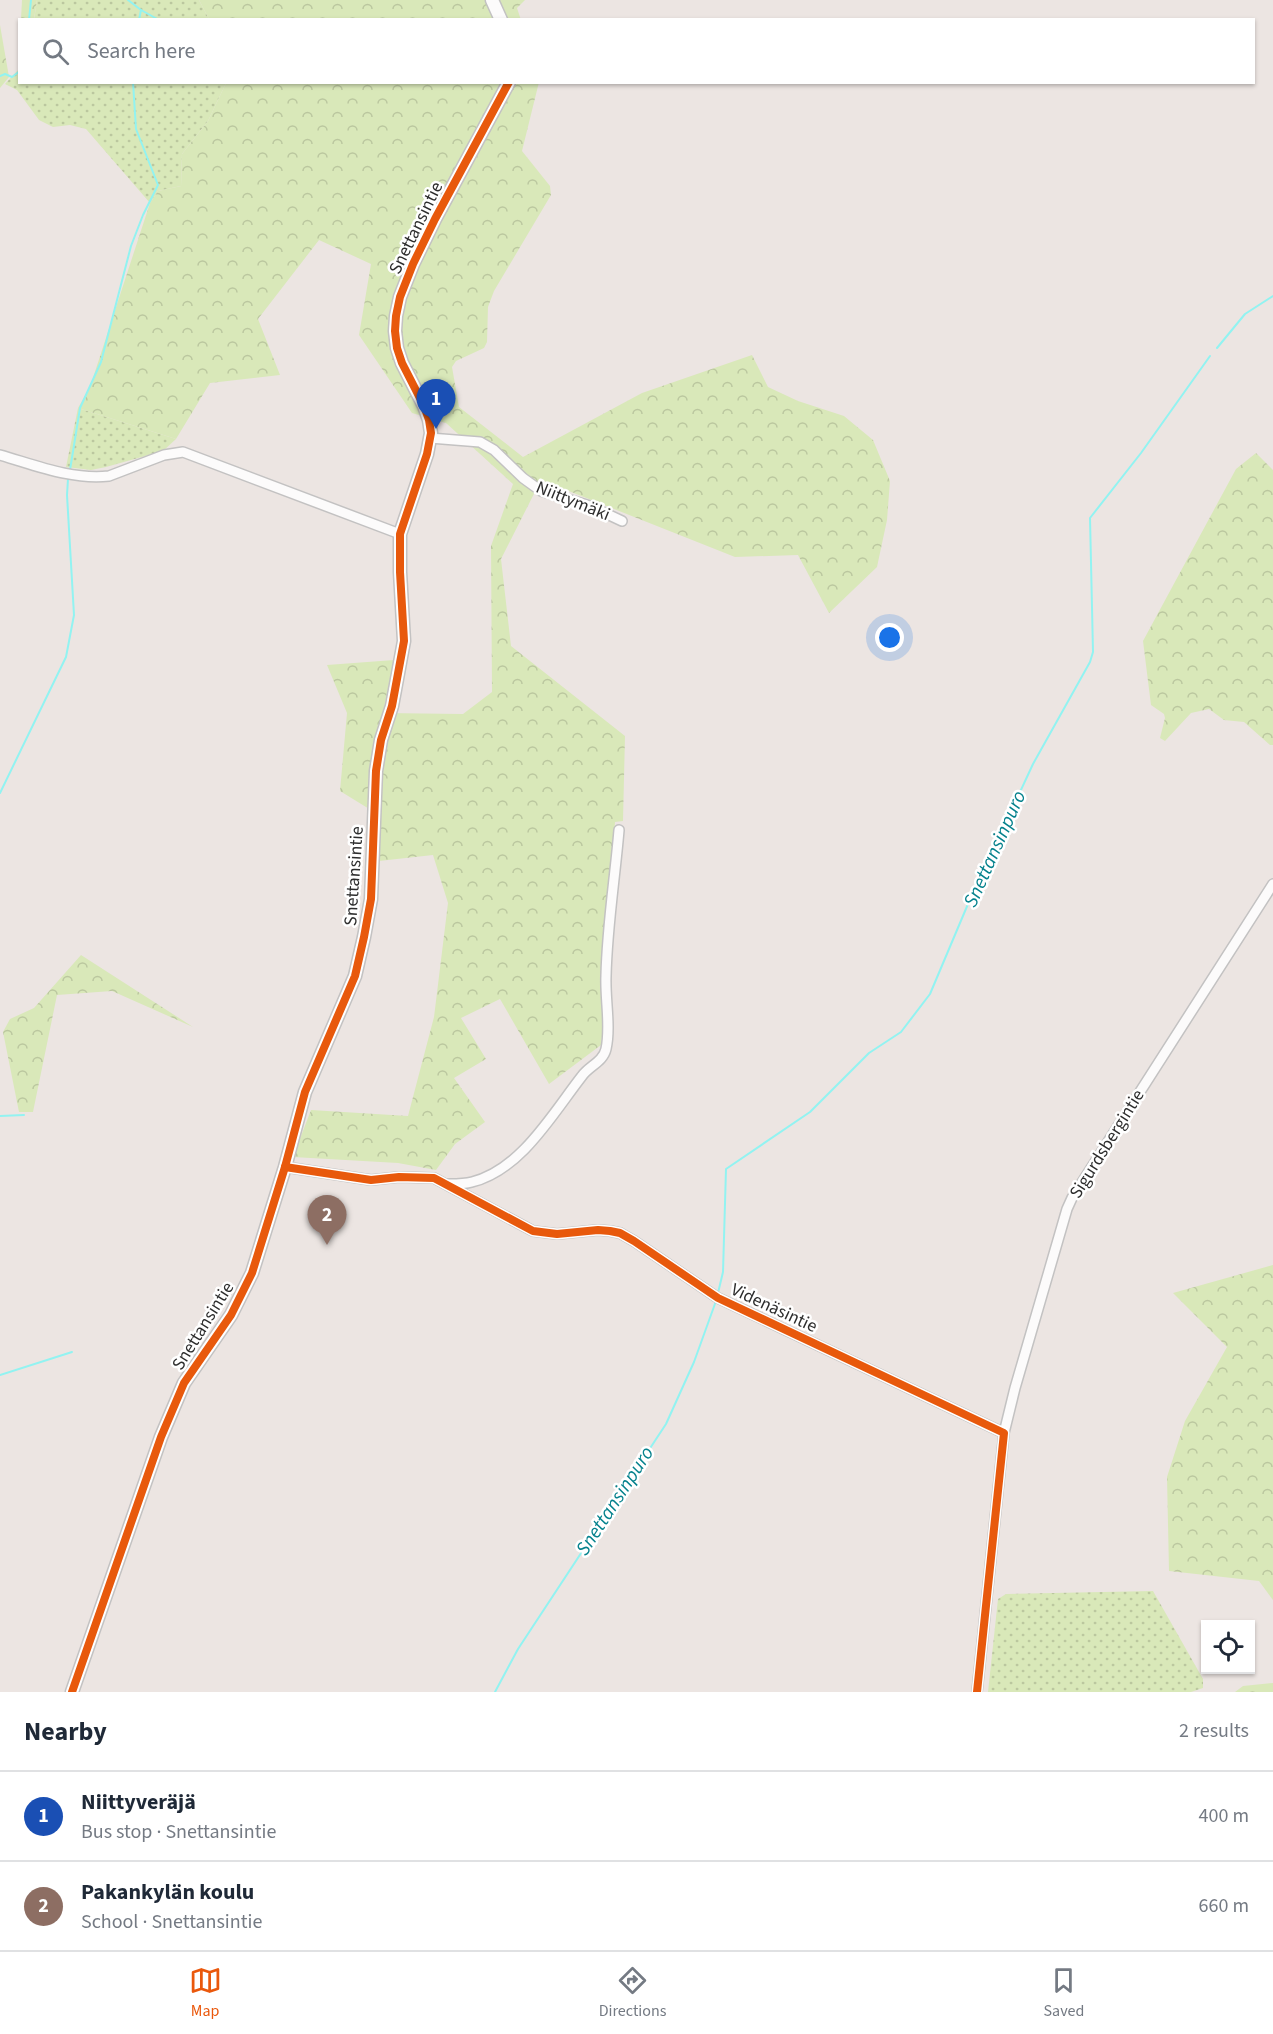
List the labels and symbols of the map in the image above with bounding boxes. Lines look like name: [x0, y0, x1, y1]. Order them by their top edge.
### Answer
street label: Snettansintie: [383, 178, 449, 278]
pin: 1: [416, 380, 456, 429]
street label: Niittymäki: [532, 475, 614, 527]
your location: [875, 623, 904, 652]
water label: Snettansinpuro: [957, 786, 1033, 912]
street label: Snettansintie: [338, 825, 370, 927]
street label: Sigurdsbergintie: [1063, 1085, 1151, 1203]
pin: 2: [308, 1196, 346, 1245]
street label: Snettansintie: [166, 1277, 240, 1375]
street label: Videnäsintie: [727, 1277, 821, 1339]
water label: Snettansinpuro: [569, 1441, 661, 1561]

